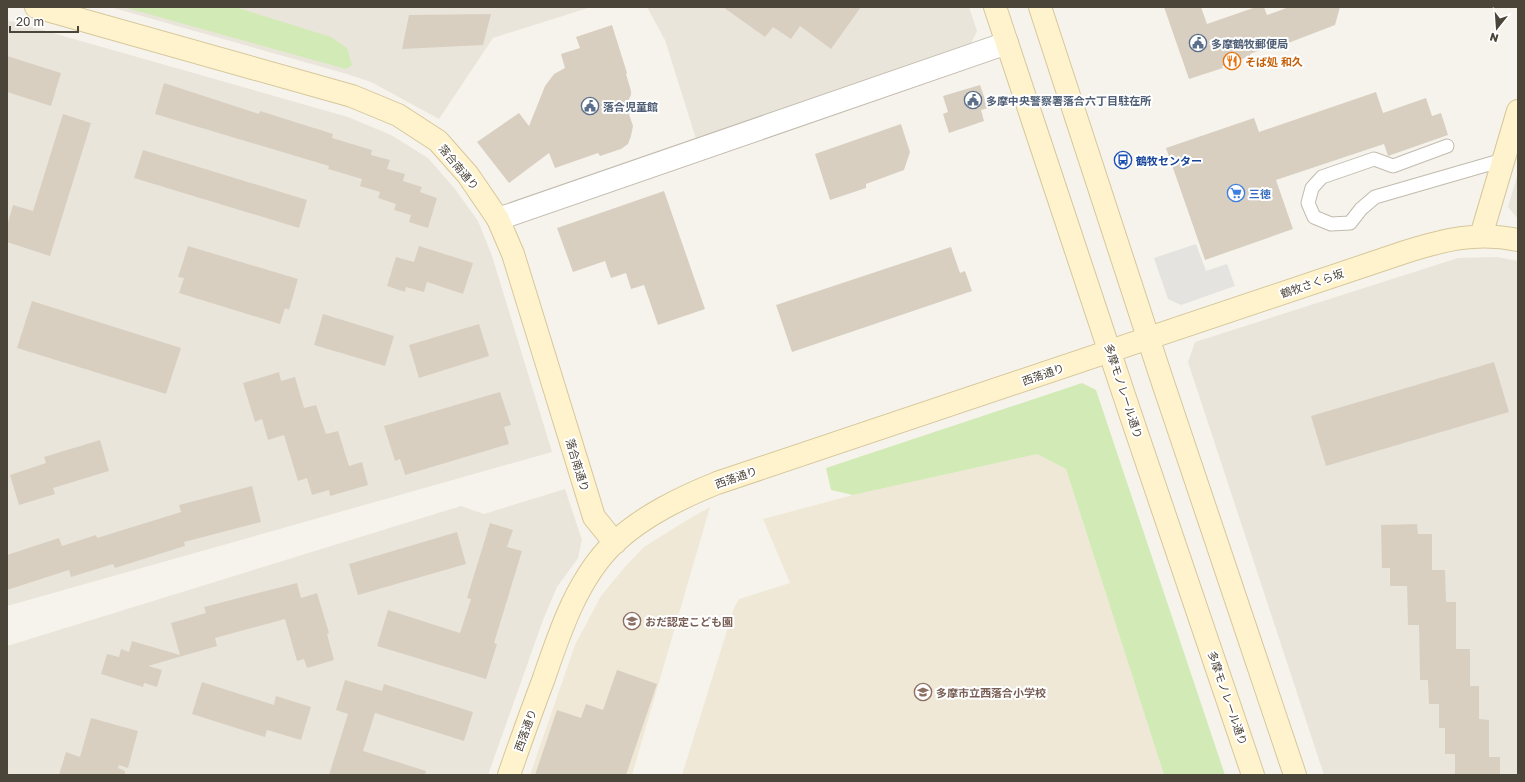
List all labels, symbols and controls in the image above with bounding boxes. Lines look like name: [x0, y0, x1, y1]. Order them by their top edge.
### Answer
scale bar: [10, 8, 78, 34]
north arrow: [1477, 8, 1517, 48]
text: 20 m: [16, 14, 44, 29]
text: N: [1488, 31, 1500, 45]
public building icon: 多摩鶴牧郵便局: [1188, 33, 1208, 53]
place label: 多摩鶴牧郵便局: [1211, 37, 1288, 50]
restaurant icon: そば処 和久: [1222, 51, 1242, 71]
place label: そば処 和久: [1245, 55, 1303, 68]
public building icon: 多摩中央警察署落合六丁目駐在所: [963, 90, 983, 110]
place label: 多摩中央警察署落合六丁目駐在所: [986, 94, 1151, 107]
public building icon: 落合児童館: [580, 96, 600, 116]
place label: 落合児童館: [603, 100, 658, 113]
street label: 落合南通り: [436, 142, 482, 192]
bus stop icon: 鶴牧センター: [1113, 150, 1133, 170]
place label: 鶴牧センター: [1135, 154, 1202, 167]
supermarket icon: 三徳: [1226, 183, 1246, 203]
place label: 三徳: [1249, 187, 1271, 200]
street label: 鶴牧さくら坂: [1279, 266, 1345, 300]
street label: 多摩モノレール通り: [1103, 342, 1145, 440]
street label: 西落通り: [1020, 361, 1066, 387]
street label: 落合南通り: [564, 437, 592, 493]
street label: 西落通り: [713, 464, 759, 490]
school or university icon: おだ認定こども園: [622, 611, 642, 631]
place label: おだ認定こども園: [645, 615, 733, 628]
street label: 多摩モノレール通り: [1206, 649, 1250, 747]
school or university icon: 多摩市立西落合小学校: [913, 682, 933, 702]
place label: 多摩市立西落合小学校: [936, 686, 1046, 699]
street label: 西落通り: [511, 707, 539, 753]

